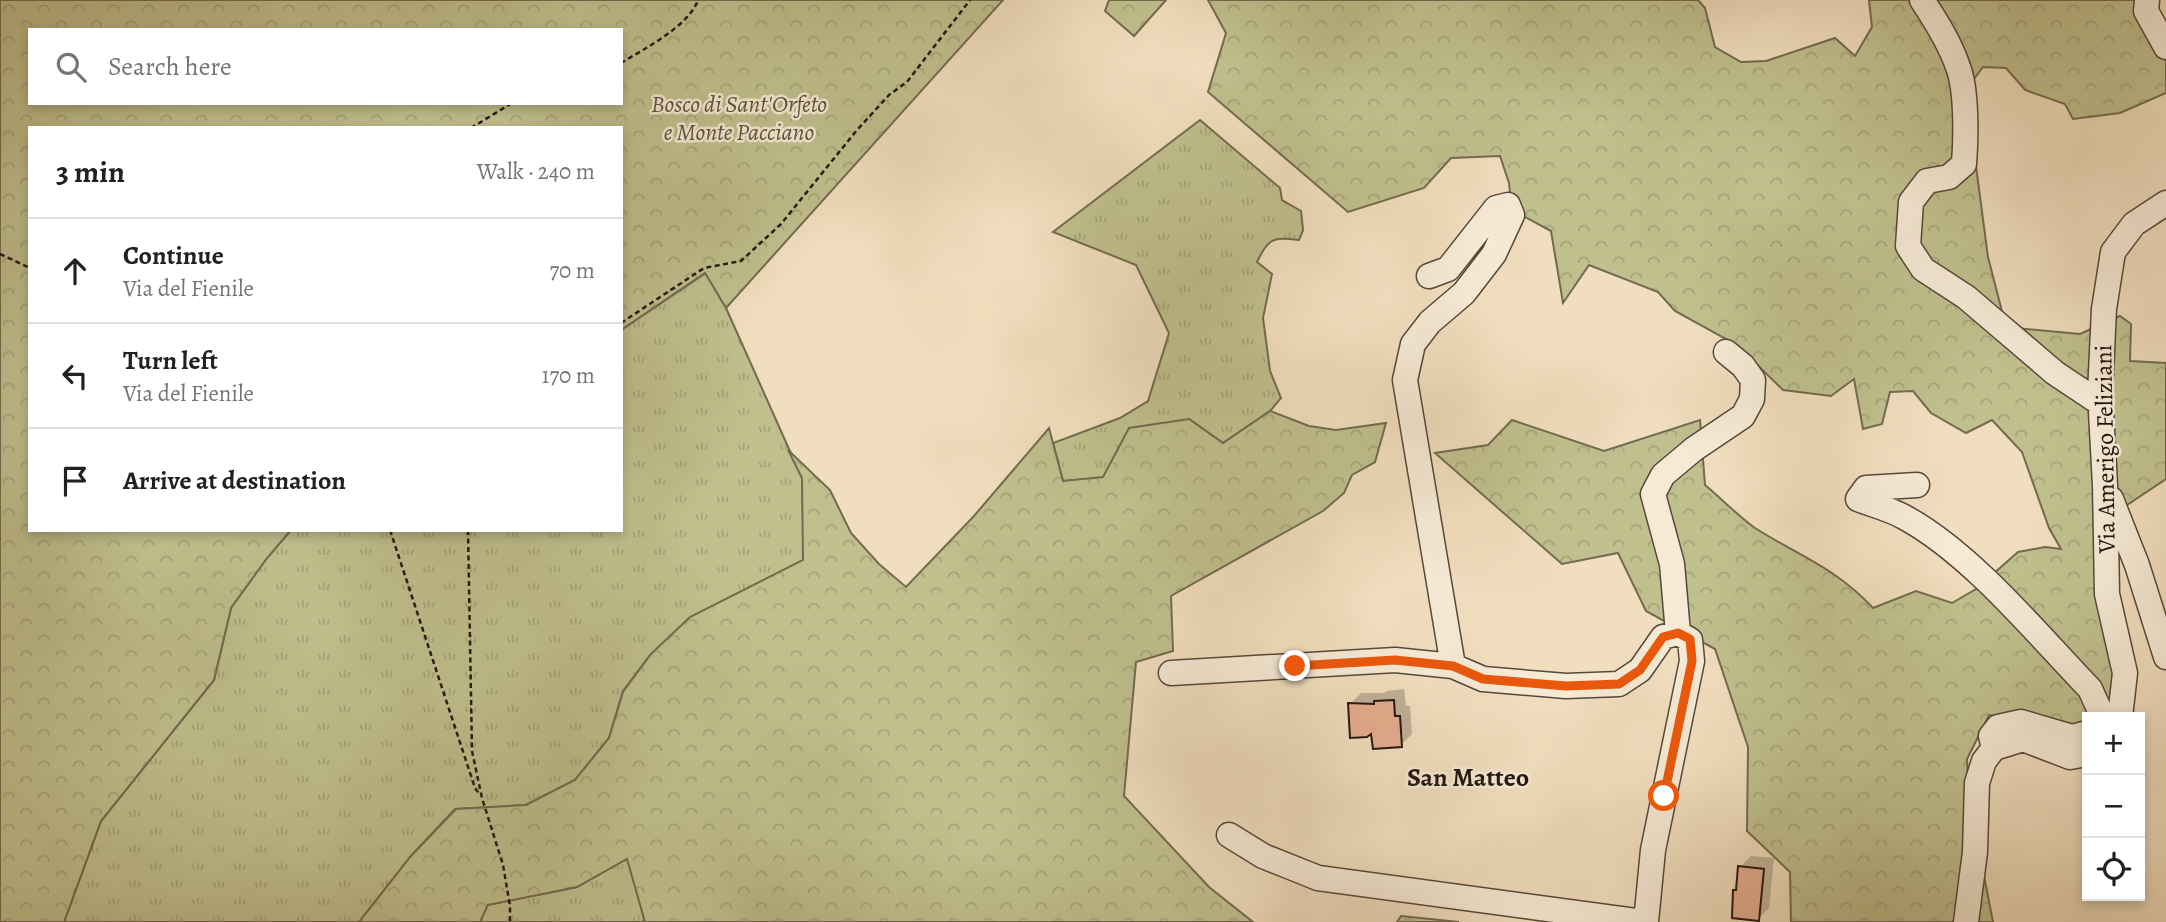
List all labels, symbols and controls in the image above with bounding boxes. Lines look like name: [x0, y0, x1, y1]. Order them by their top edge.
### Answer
search box: [28, 28, 623, 105]
icon: search: [52, 48, 90, 86]
text: Search here: [108, 49, 232, 84]
park label: Bosco di Sant'Orfeto e Monte Pacciano: [651, 88, 827, 148]
text: 3 min: [56, 152, 125, 192]
text: Walk · 240 m: [477, 156, 595, 187]
text: Continue: [123, 238, 224, 273]
icon: ahead: [56, 252, 94, 290]
text: 70 m: [549, 255, 595, 286]
text: Via del Fienile: [123, 273, 254, 304]
text: Turn left: [123, 343, 218, 378]
street label: Via Amerigo Feliziani: [2087, 344, 2123, 555]
icon: left: [56, 357, 94, 395]
text: 170 m: [542, 360, 595, 391]
text: Via del Fienile: [123, 378, 254, 409]
icon: arrive: [56, 462, 94, 500]
text: Arrive at destination: [123, 463, 346, 498]
route end: [1279, 650, 1310, 681]
map controls: [2082, 712, 2145, 901]
button: +: [2082, 712, 2145, 775]
district label: San Matteo: [1407, 760, 1529, 795]
button: −: [2082, 775, 2145, 838]
route start: [1648, 780, 1679, 811]
button: locate: [2082, 838, 2145, 901]

